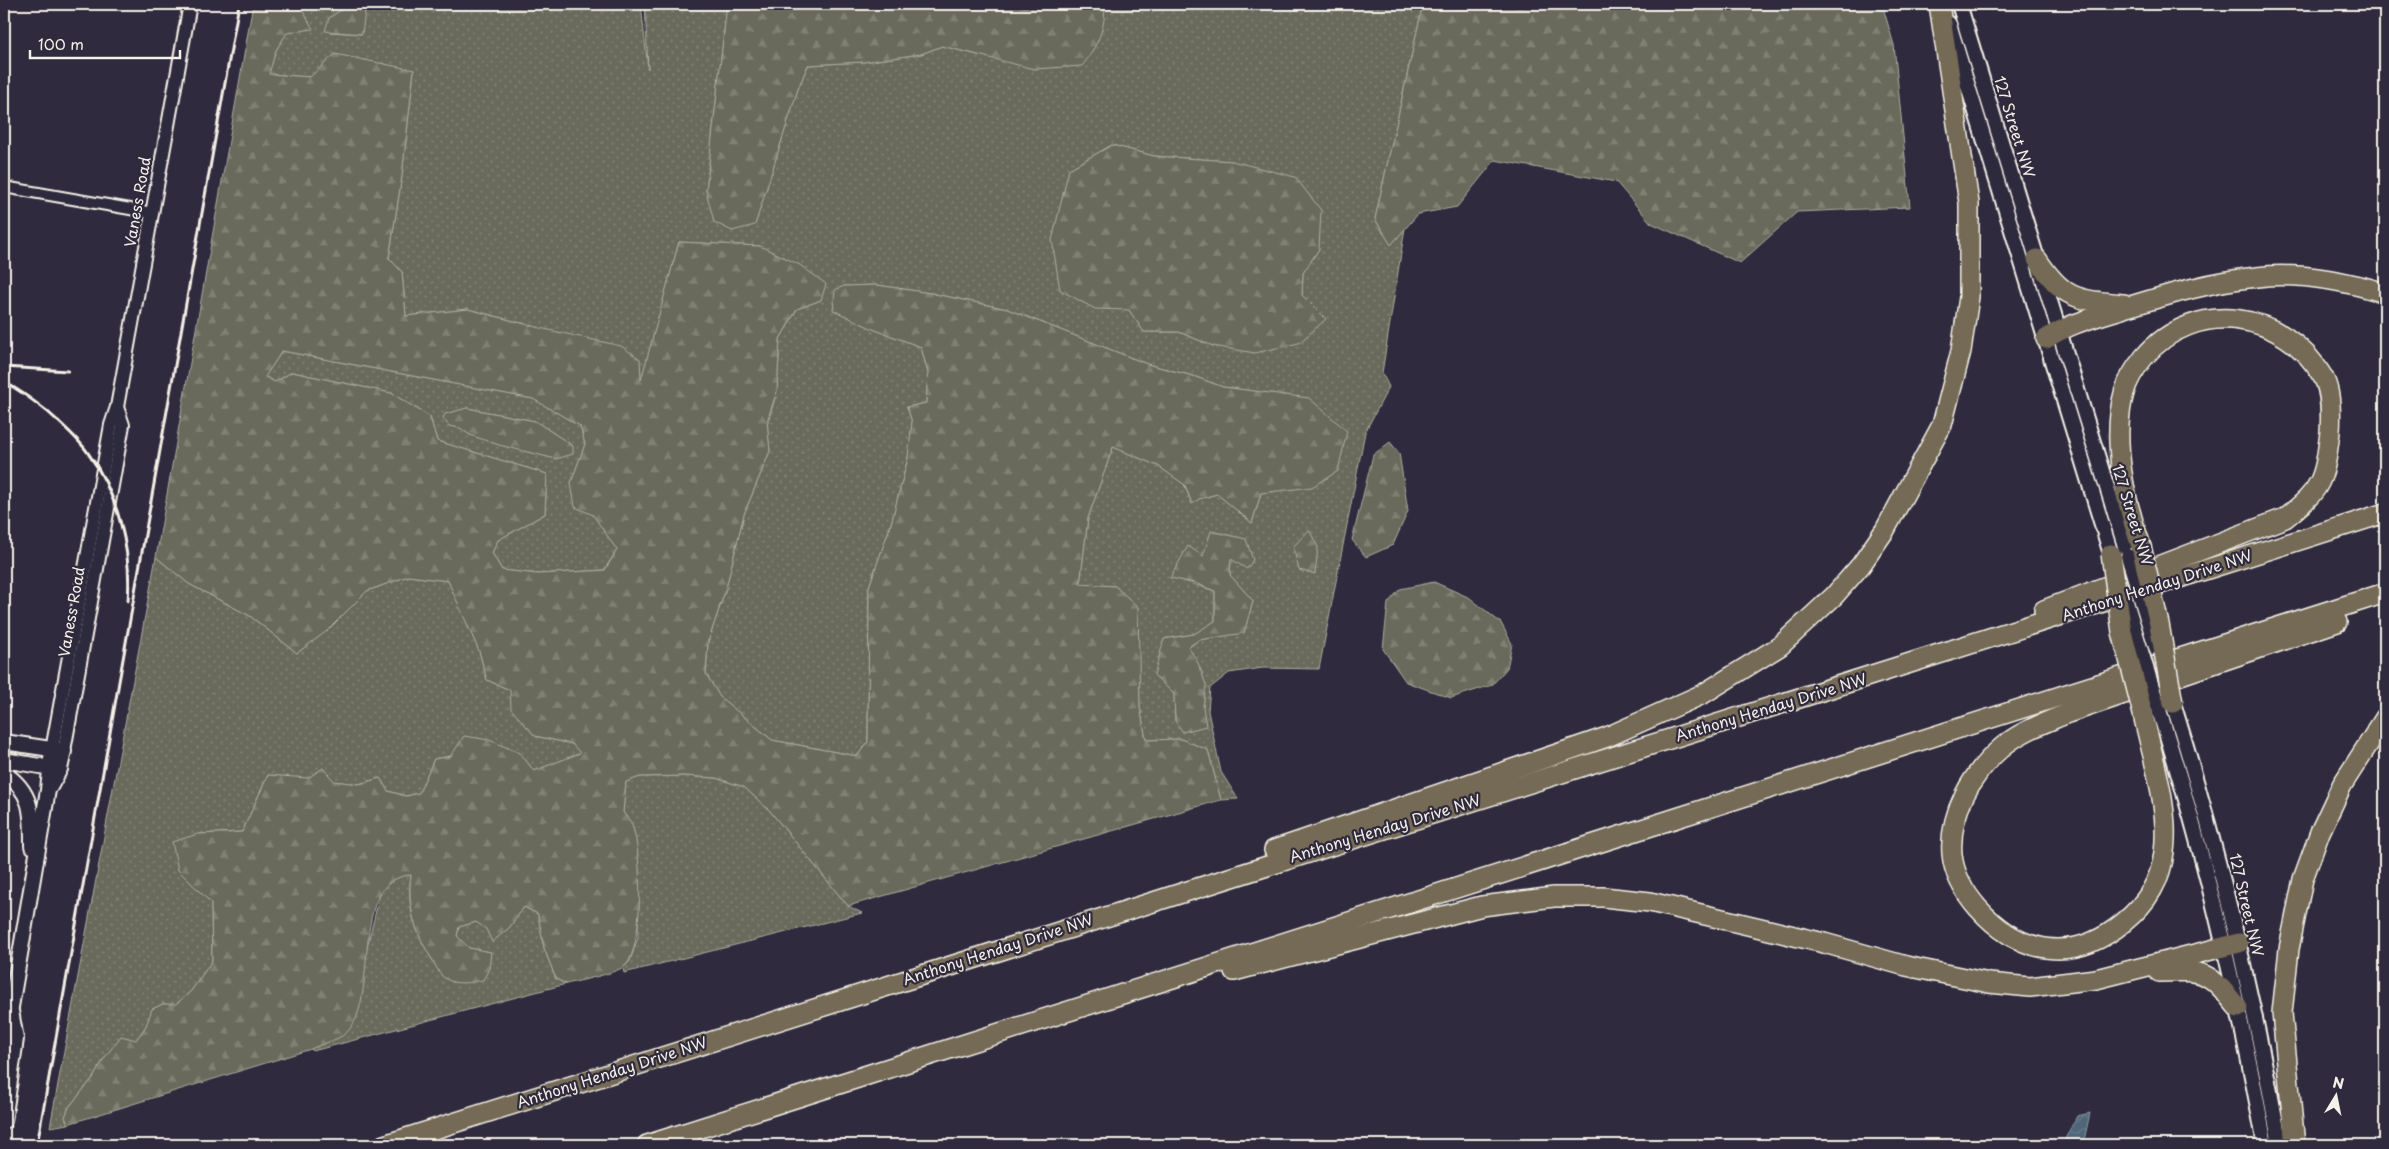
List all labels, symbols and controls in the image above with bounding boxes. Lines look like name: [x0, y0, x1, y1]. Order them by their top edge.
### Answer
scale bar: [30, 28, 180, 60]
text: 100 m: [38, 32, 84, 55]
street label: 127 Street NW: [1989, 73, 2042, 180]
street label: Vaness Road: [117, 155, 156, 249]
street label: 127 Street NW: [2107, 461, 2160, 568]
street label: Anthony Henday Drive NW: [2058, 543, 2255, 626]
street label: Vaness Road: [51, 565, 90, 659]
street label: Anthony Henday Drive NW: [1672, 666, 1869, 747]
street label: Anthony Henday Drive NW: [1286, 787, 1483, 868]
street label: 127 Street NW: [2224, 851, 2271, 959]
street label: Anthony Henday Drive NW: [899, 907, 1096, 990]
street label: Anthony Henday Drive NW: [513, 1030, 710, 1113]
text: N: [2331, 1071, 2346, 1094]
north arrow: [2312, 1072, 2362, 1122]

